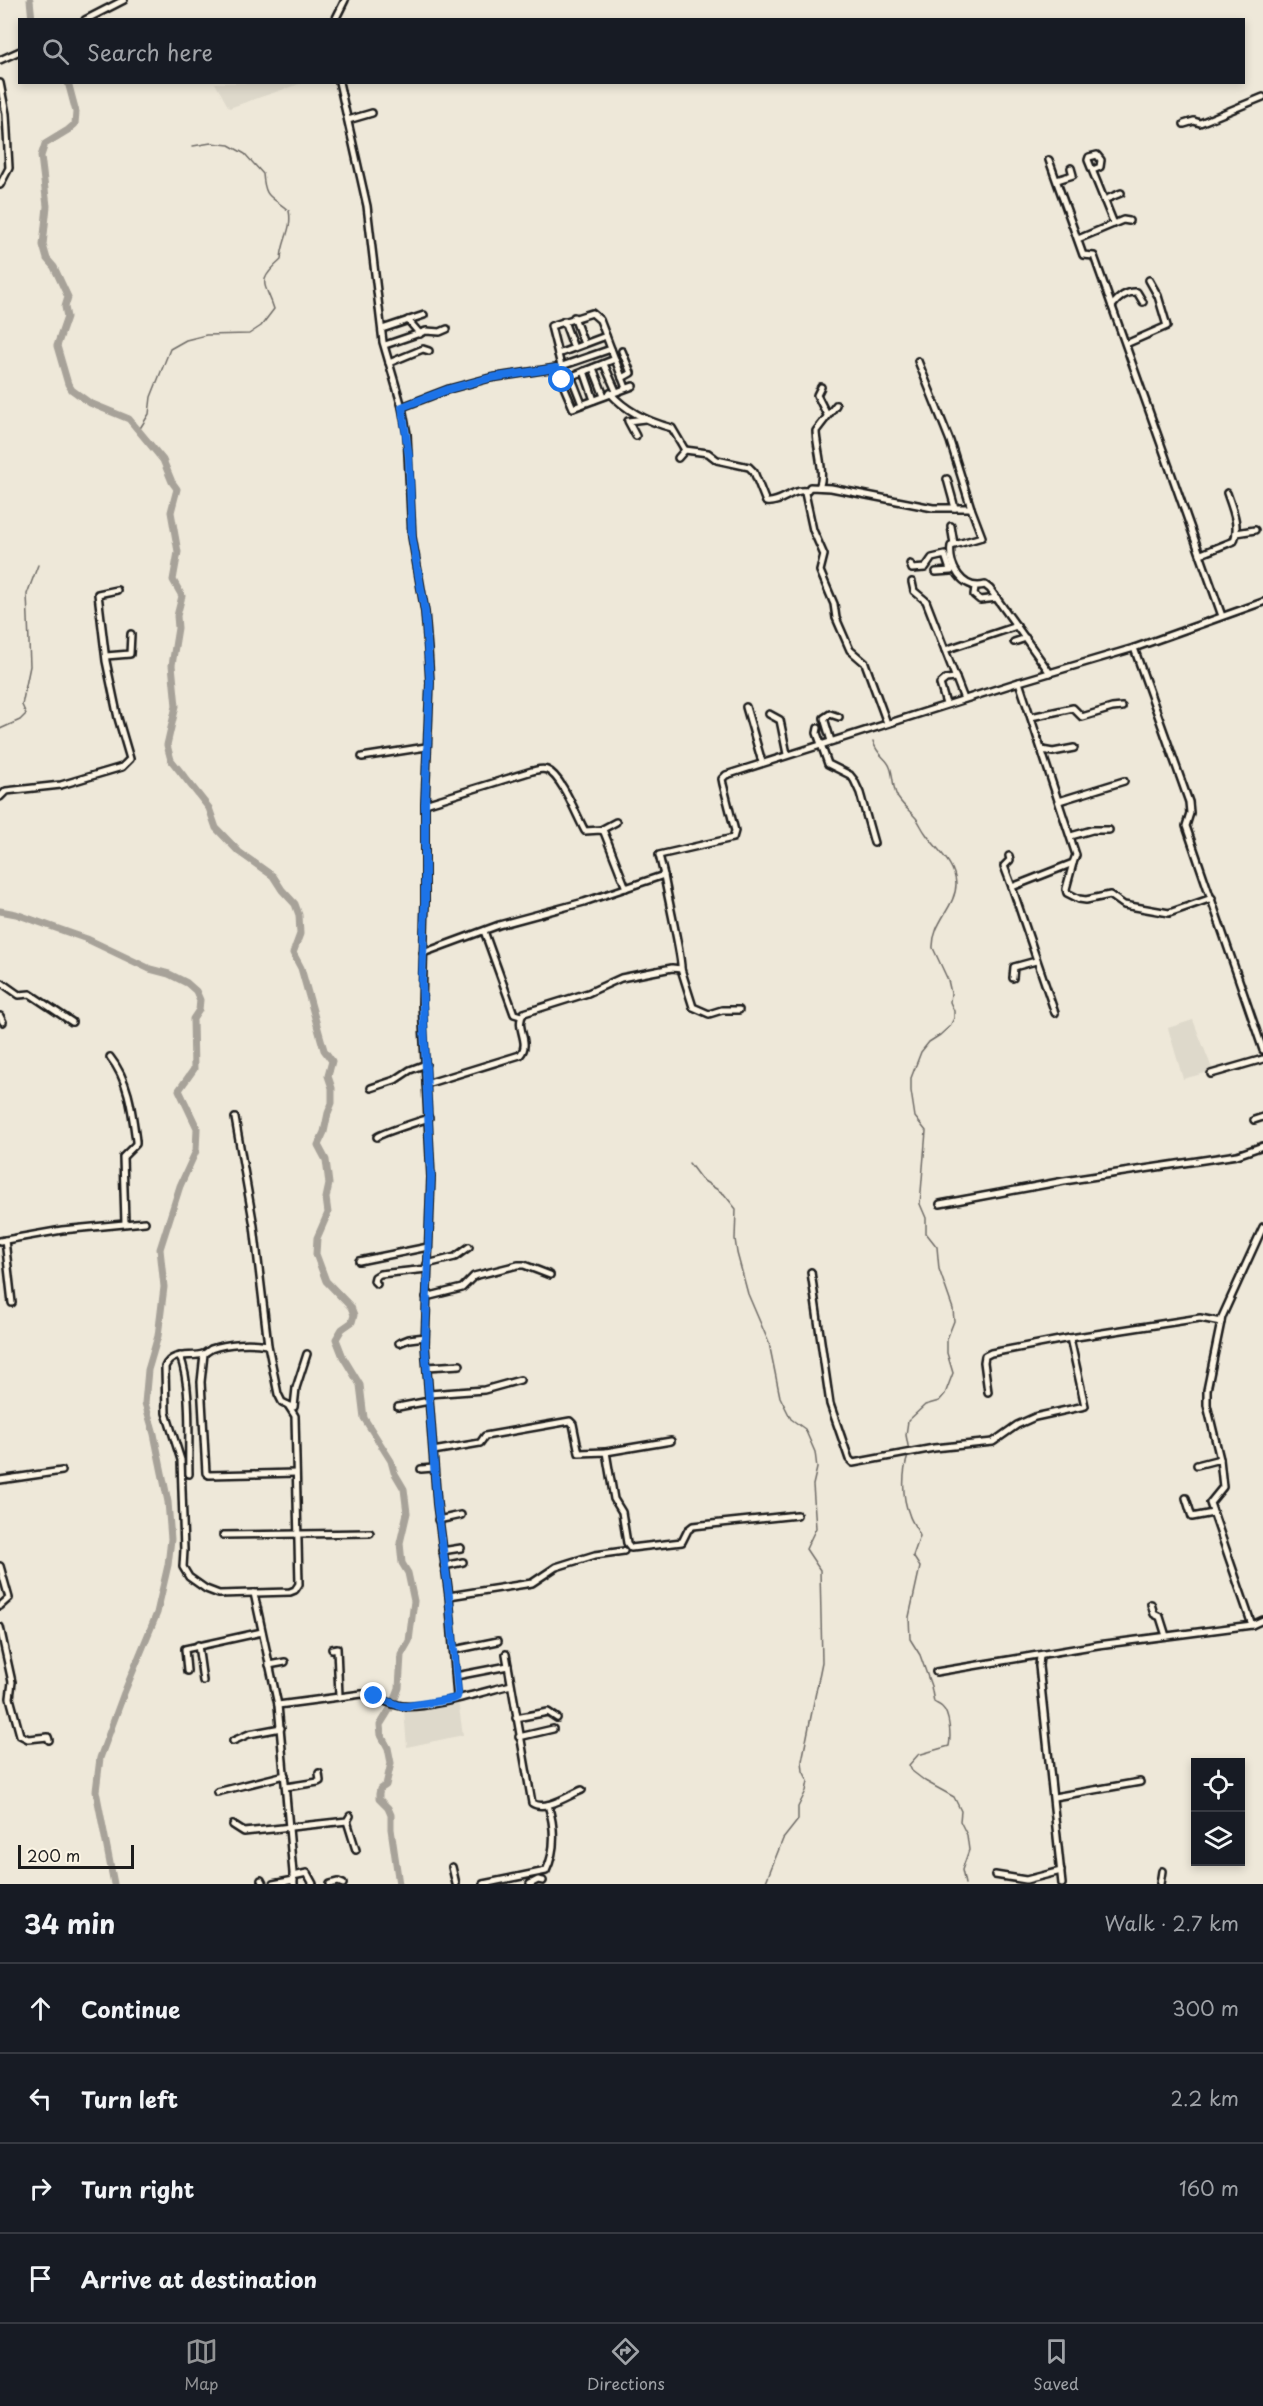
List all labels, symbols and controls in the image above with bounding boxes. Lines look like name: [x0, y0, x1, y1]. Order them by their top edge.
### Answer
search box: [18, 18, 1245, 84]
icon: search: [39, 35, 72, 68]
text: Search here: [87, 35, 213, 68]
route start: [548, 366, 574, 392]
route end: [360, 1682, 386, 1708]
map controls: [1191, 1758, 1245, 1866]
button: locate: [1191, 1758, 1245, 1812]
button: layers: [1191, 1812, 1245, 1866]
scale bar: [18, 1842, 134, 1870]
text: 200 m: [27, 1843, 80, 1867]
text: 34 min: [24, 1904, 115, 1943]
text: Walk · 2.7 km: [1104, 1908, 1239, 1938]
icon: ahead: [24, 1992, 57, 2025]
text: Continue: [81, 1992, 180, 2025]
text: 300 m: [1172, 1993, 1239, 2023]
icon: left: [24, 2082, 57, 2115]
text: Turn left: [81, 2082, 178, 2115]
text: 2.2 km: [1171, 2083, 1239, 2113]
icon: right: [24, 2172, 57, 2205]
text: Turn right: [81, 2172, 194, 2205]
text: 160 m: [1179, 2173, 1239, 2203]
icon: arrive: [24, 2262, 57, 2295]
text: Arrive at destination: [81, 2262, 317, 2295]
tab: Map: [184, 2335, 218, 2395]
tab: Directions: [587, 2335, 665, 2395]
tab: Saved: [1033, 2335, 1079, 2395]

